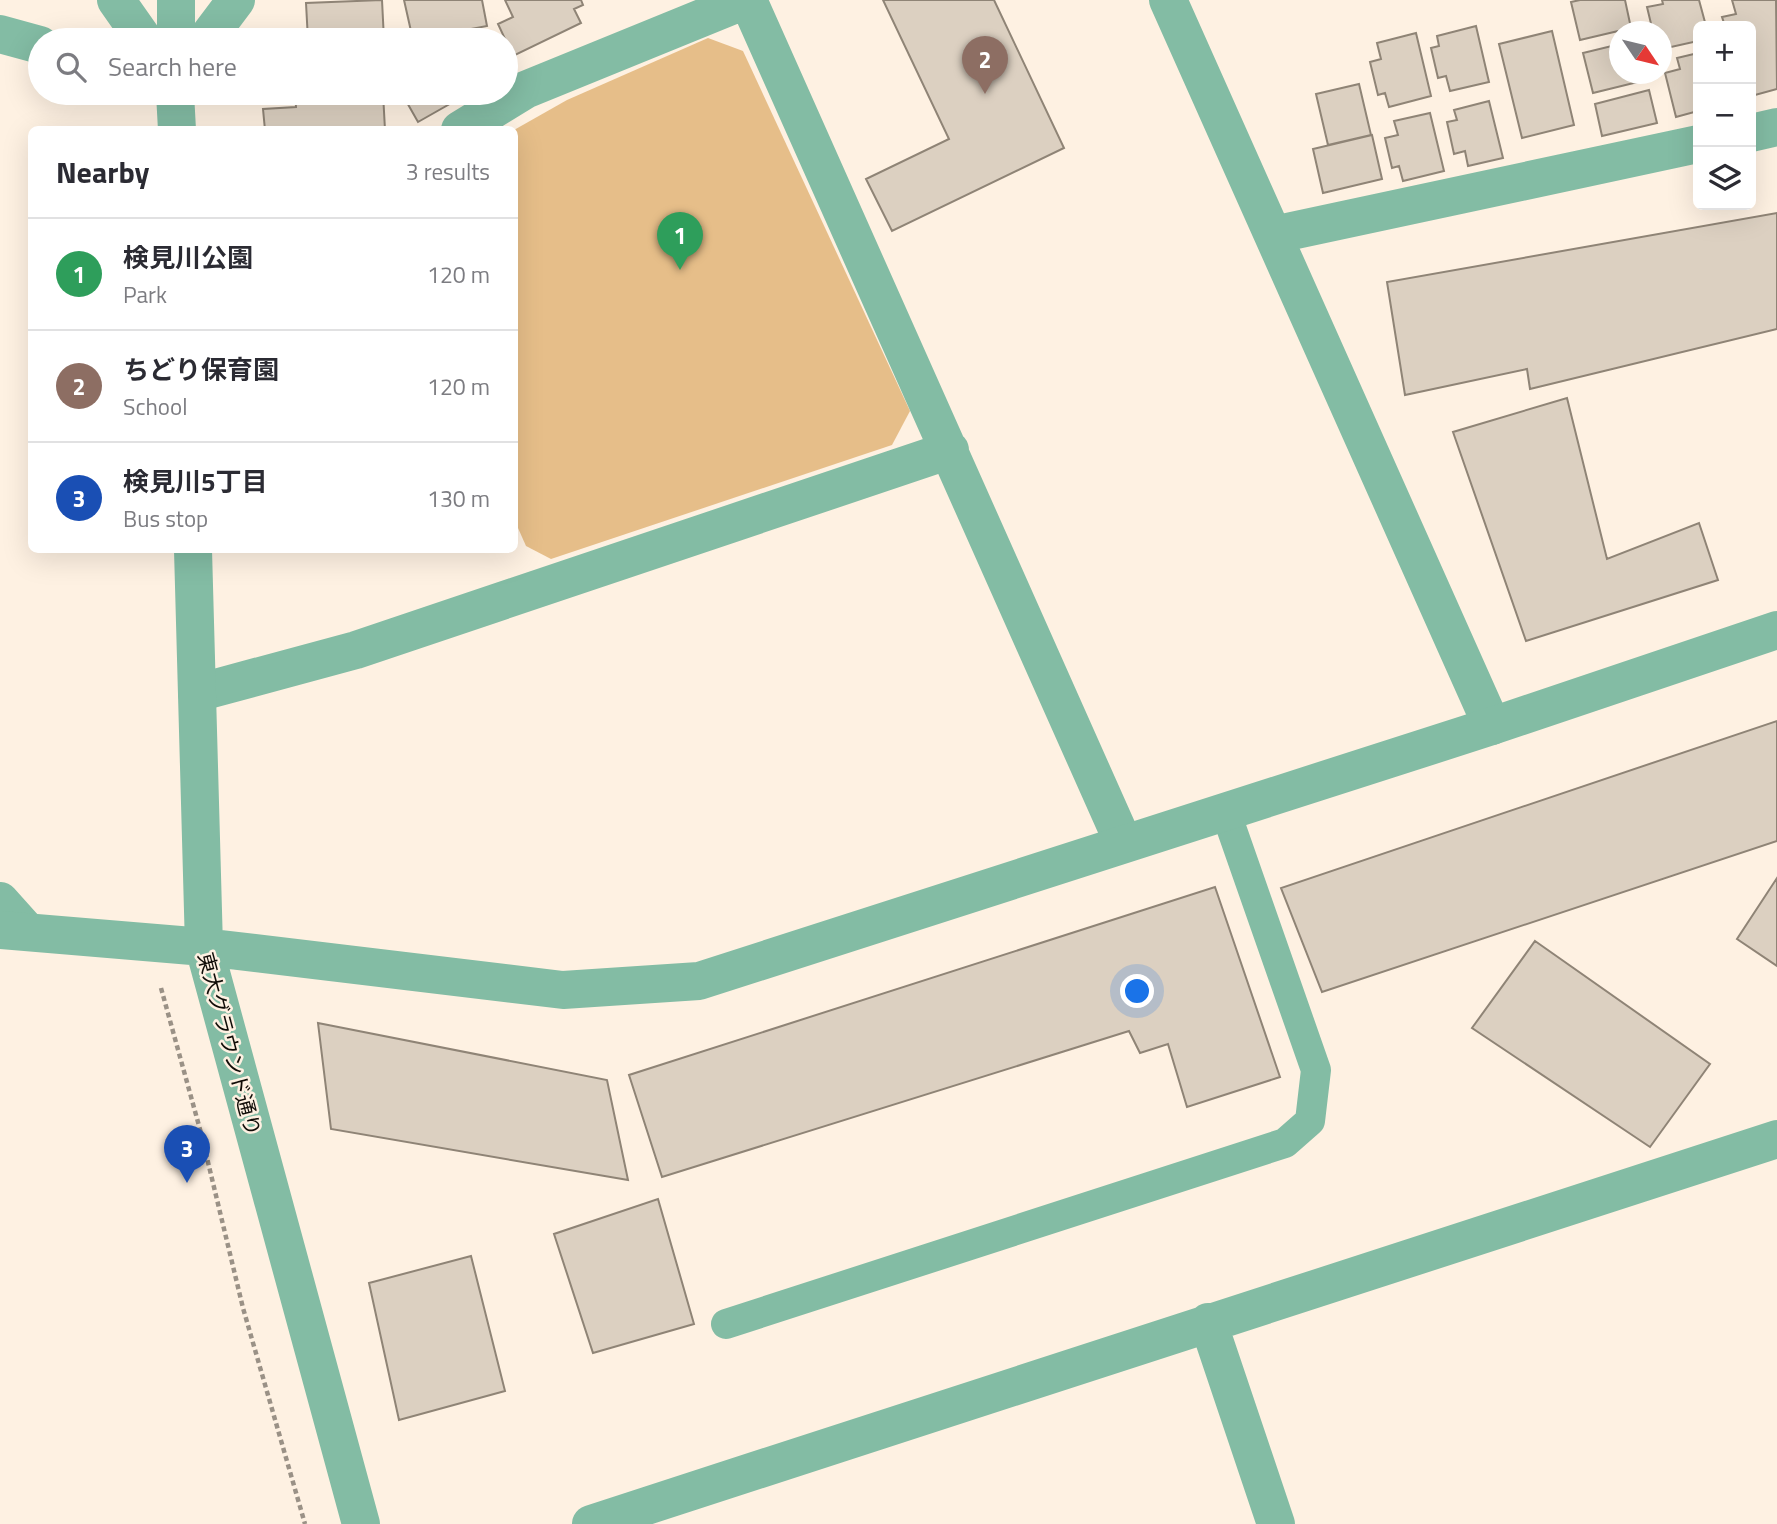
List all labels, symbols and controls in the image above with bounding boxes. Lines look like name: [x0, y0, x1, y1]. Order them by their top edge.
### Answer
north arrow: [1609, 21, 1672, 84]
map controls: [1693, 21, 1756, 210]
button: +: [1693, 21, 1756, 84]
search box: [28, 28, 518, 105]
pin: 2: [962, 36, 1008, 94]
text: Search here: [108, 47, 237, 86]
icon: search: [52, 48, 90, 86]
button: −: [1693, 84, 1756, 147]
button: layers: [1693, 147, 1756, 210]
text: Nearby: [56, 149, 149, 195]
text: 3 results: [406, 154, 490, 189]
pin: 1: [657, 212, 703, 270]
text: 検見川公園: [123, 238, 253, 277]
text: 1: [73, 257, 85, 292]
text: 120 m: [427, 257, 490, 292]
text: Park: [123, 277, 167, 312]
text: ちどり保育園: [123, 350, 279, 389]
text: 2: [73, 369, 85, 404]
text: 120 m: [427, 369, 490, 404]
text: School: [123, 389, 187, 424]
text: 検見川5丁目: [123, 462, 268, 501]
text: 3: [73, 481, 85, 516]
text: 130 m: [427, 481, 490, 516]
text: Bus stop: [123, 501, 208, 536]
street label: 東大グラウンド通り: [190, 949, 270, 1139]
your location: [1120, 974, 1154, 1008]
pin: 3: [164, 1125, 210, 1183]

